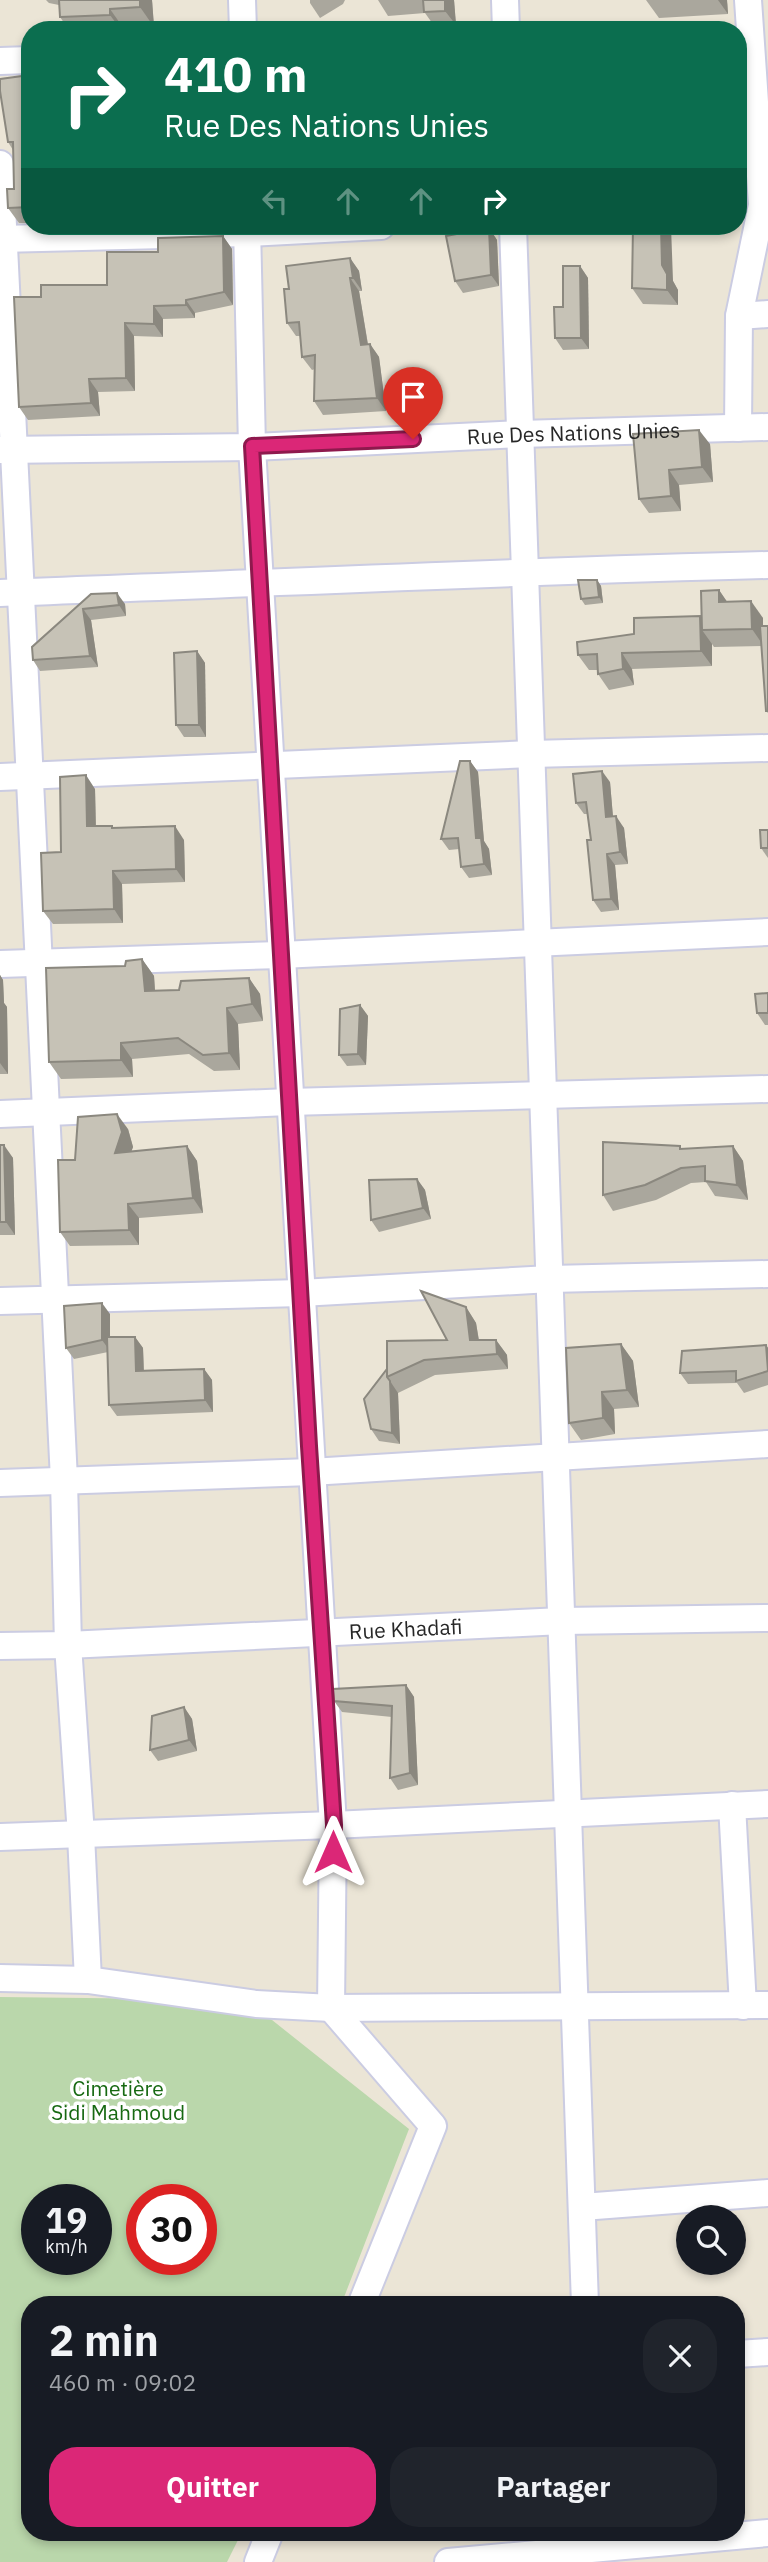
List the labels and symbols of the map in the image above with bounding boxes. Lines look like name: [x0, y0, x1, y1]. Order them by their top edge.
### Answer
pin: [383, 367, 443, 439]
street label: Rue Des Nations Unies: [466, 415, 681, 451]
street label: Rue Khadafi: [348, 1612, 463, 1645]
position arrow: [296, 1815, 370, 1889]
park label: Cimetière Sidi Mahmoud: [51, 2074, 185, 2126]
speed limit sign: 30: [126, 2184, 217, 2275]

